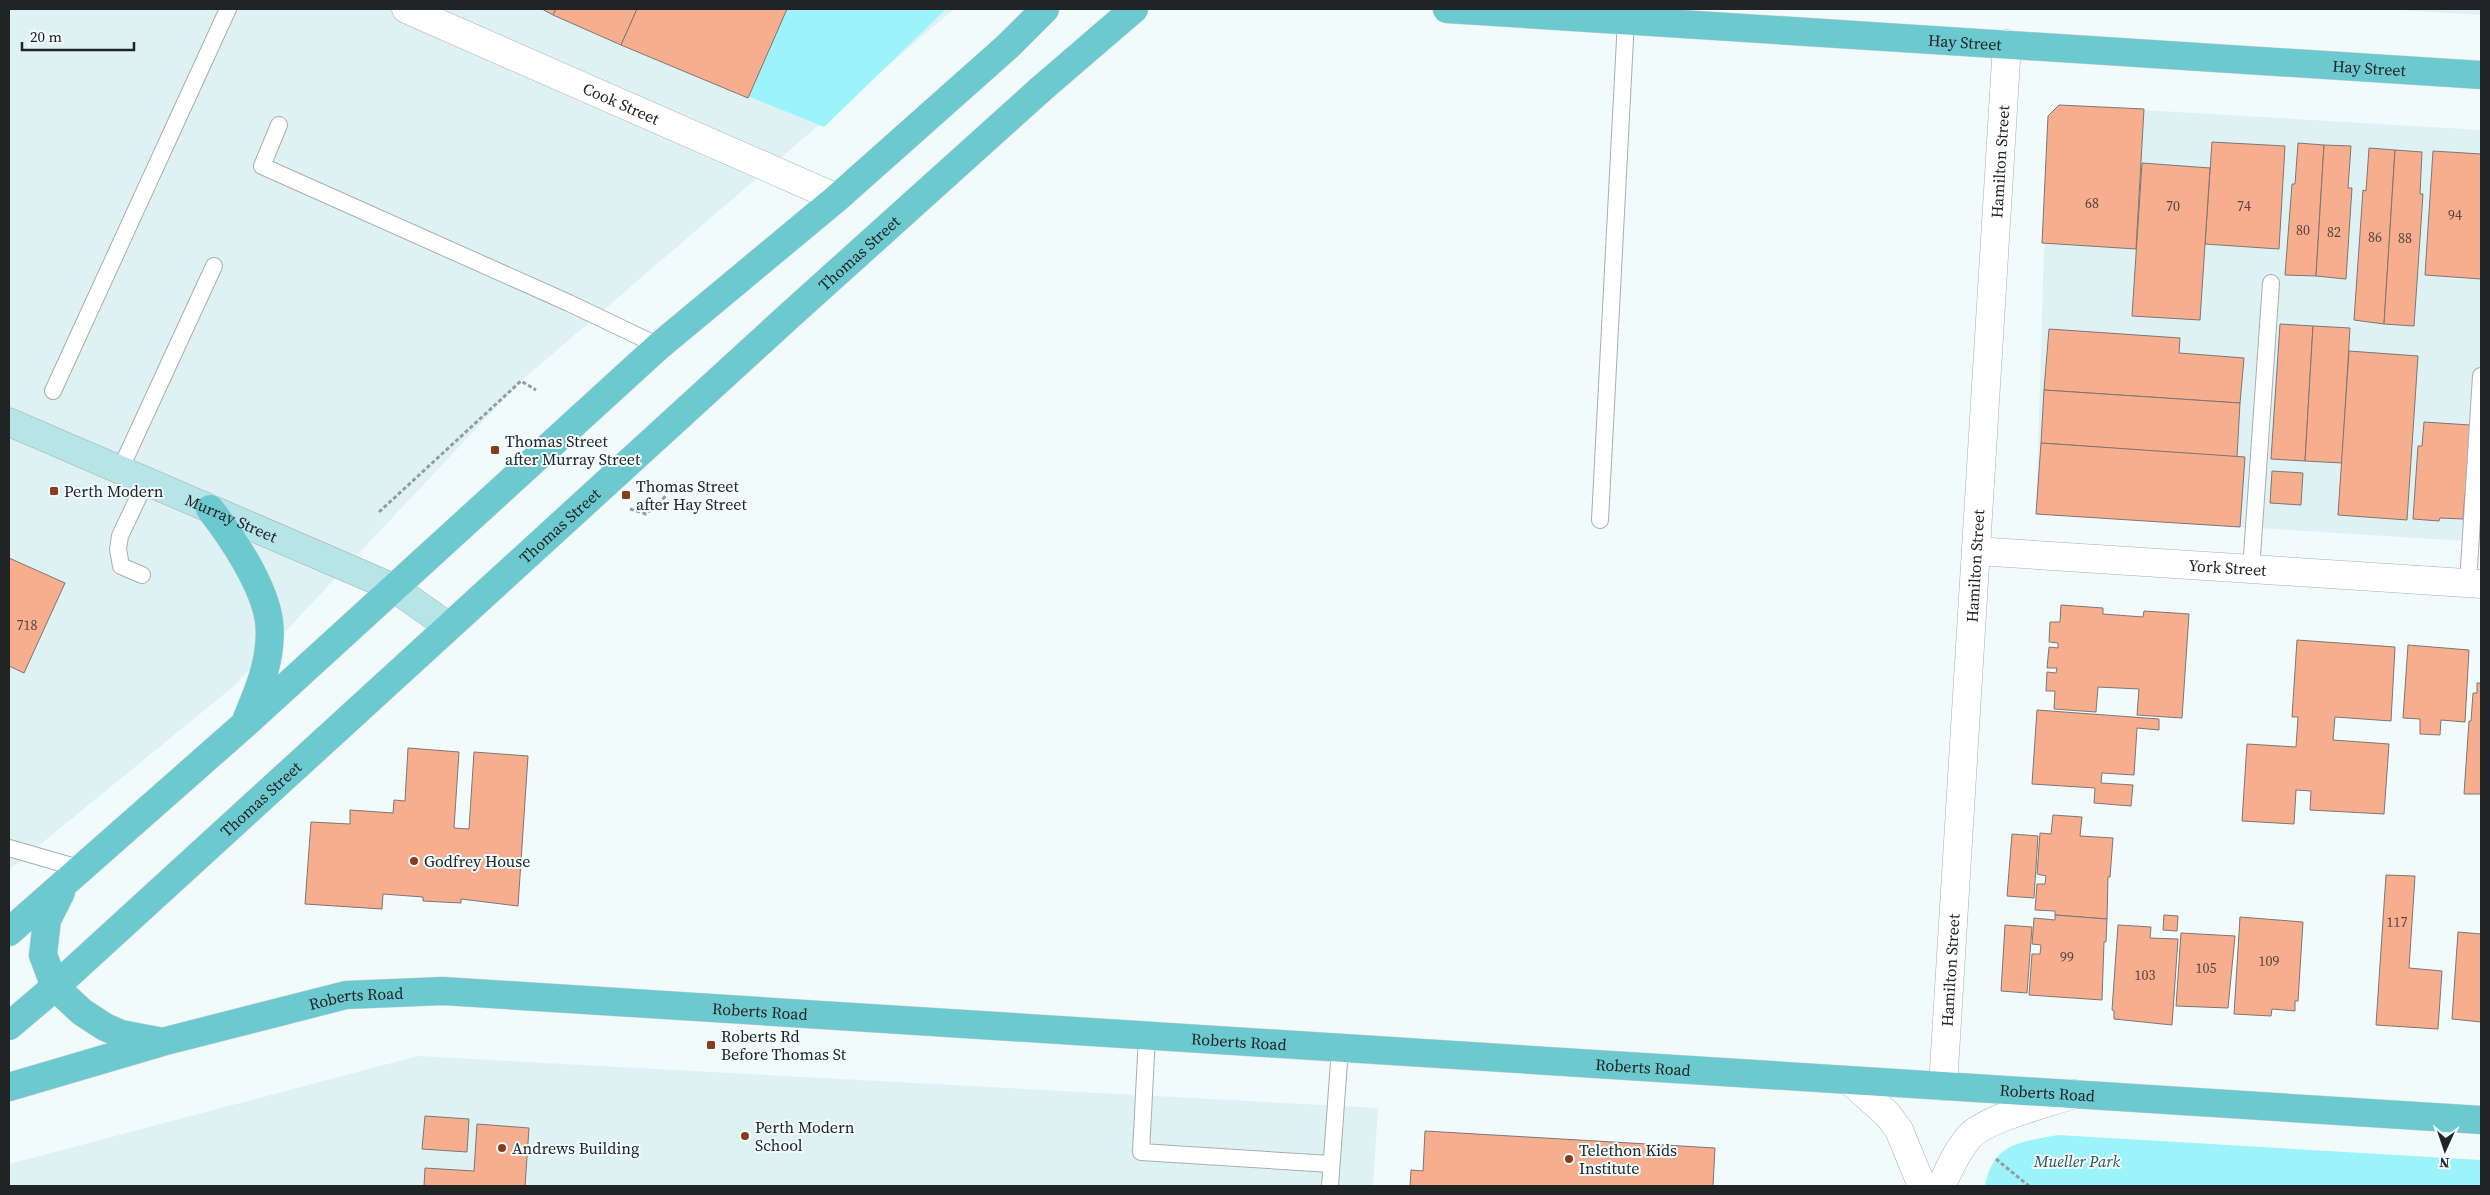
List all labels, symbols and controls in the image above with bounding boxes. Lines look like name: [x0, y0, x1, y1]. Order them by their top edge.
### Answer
scale bar: [22, 20, 135, 52]
text: 20 m: [30, 26, 62, 47]
street label: Hay Street: [1928, 29, 2003, 55]
street label: Hay Street: [2332, 55, 2407, 81]
street label: Cook Street: [580, 77, 664, 130]
street label: Hamilton Street: [1985, 104, 2014, 219]
house number: 68: [2085, 193, 2099, 213]
house number: 70: [2166, 196, 2180, 216]
house number: 74: [2237, 196, 2251, 216]
house number: 94: [2448, 205, 2462, 225]
street label: Thomas Street: [813, 210, 905, 296]
house number: 80: [2296, 220, 2310, 240]
house number: 82: [2327, 222, 2341, 242]
house number: 86: [2368, 227, 2382, 247]
house number: 88: [2398, 228, 2412, 248]
place label: Thomas Street after Murray Street: [505, 430, 641, 470]
marker: Thomas Street after Murray Street: [489, 444, 501, 456]
place label: Thomas Street after Hay Street: [636, 475, 747, 515]
place label: Perth Modern: [64, 480, 164, 502]
street label: Thomas Street: [514, 482, 606, 568]
marker: Perth Modern: [48, 485, 60, 497]
street label: Murray Street: [182, 488, 281, 548]
marker: Thomas Street after Hay Street: [620, 489, 632, 501]
street label: Hamilton Street: [1960, 508, 1989, 623]
street label: York Street: [2188, 554, 2268, 581]
house number: 718: [17, 615, 38, 635]
street label: Thomas Street: [215, 756, 307, 842]
place label: Godfrey House: [424, 850, 530, 872]
marker: Godfrey House: [408, 855, 420, 867]
street label: Hamilton Street: [1936, 912, 1965, 1027]
house number: 117: [2387, 912, 2408, 932]
house number: 99: [2060, 947, 2074, 967]
house number: 109: [2259, 951, 2280, 971]
house number: 105: [2196, 958, 2217, 978]
house number: 103: [2135, 965, 2156, 985]
street label: Roberts Road: [306, 982, 404, 1015]
street label: Roberts Road: [712, 997, 808, 1025]
place label: Roberts Rd Before Thomas St: [721, 1025, 847, 1065]
street label: Roberts Road: [1191, 1027, 1287, 1055]
marker: Roberts Rd Before Thomas St: [705, 1039, 717, 1051]
street label: Roberts Road: [1595, 1053, 1692, 1081]
street label: Roberts Road: [1999, 1079, 2096, 1107]
place label: Perth Modern School: [755, 1116, 855, 1156]
north arrow: [2420, 1125, 2470, 1175]
marker: Perth Modern School: [739, 1130, 751, 1142]
place label: Andrews Building: [512, 1137, 639, 1159]
place label: Telethon Kids Institute: [1579, 1139, 1677, 1179]
marker: Andrews Building: [496, 1142, 508, 1154]
park label: Mueller Park: [2033, 1150, 2120, 1172]
marker: Telethon Kids Institute: [1563, 1153, 1575, 1165]
text: N: [2439, 1153, 2450, 1173]

